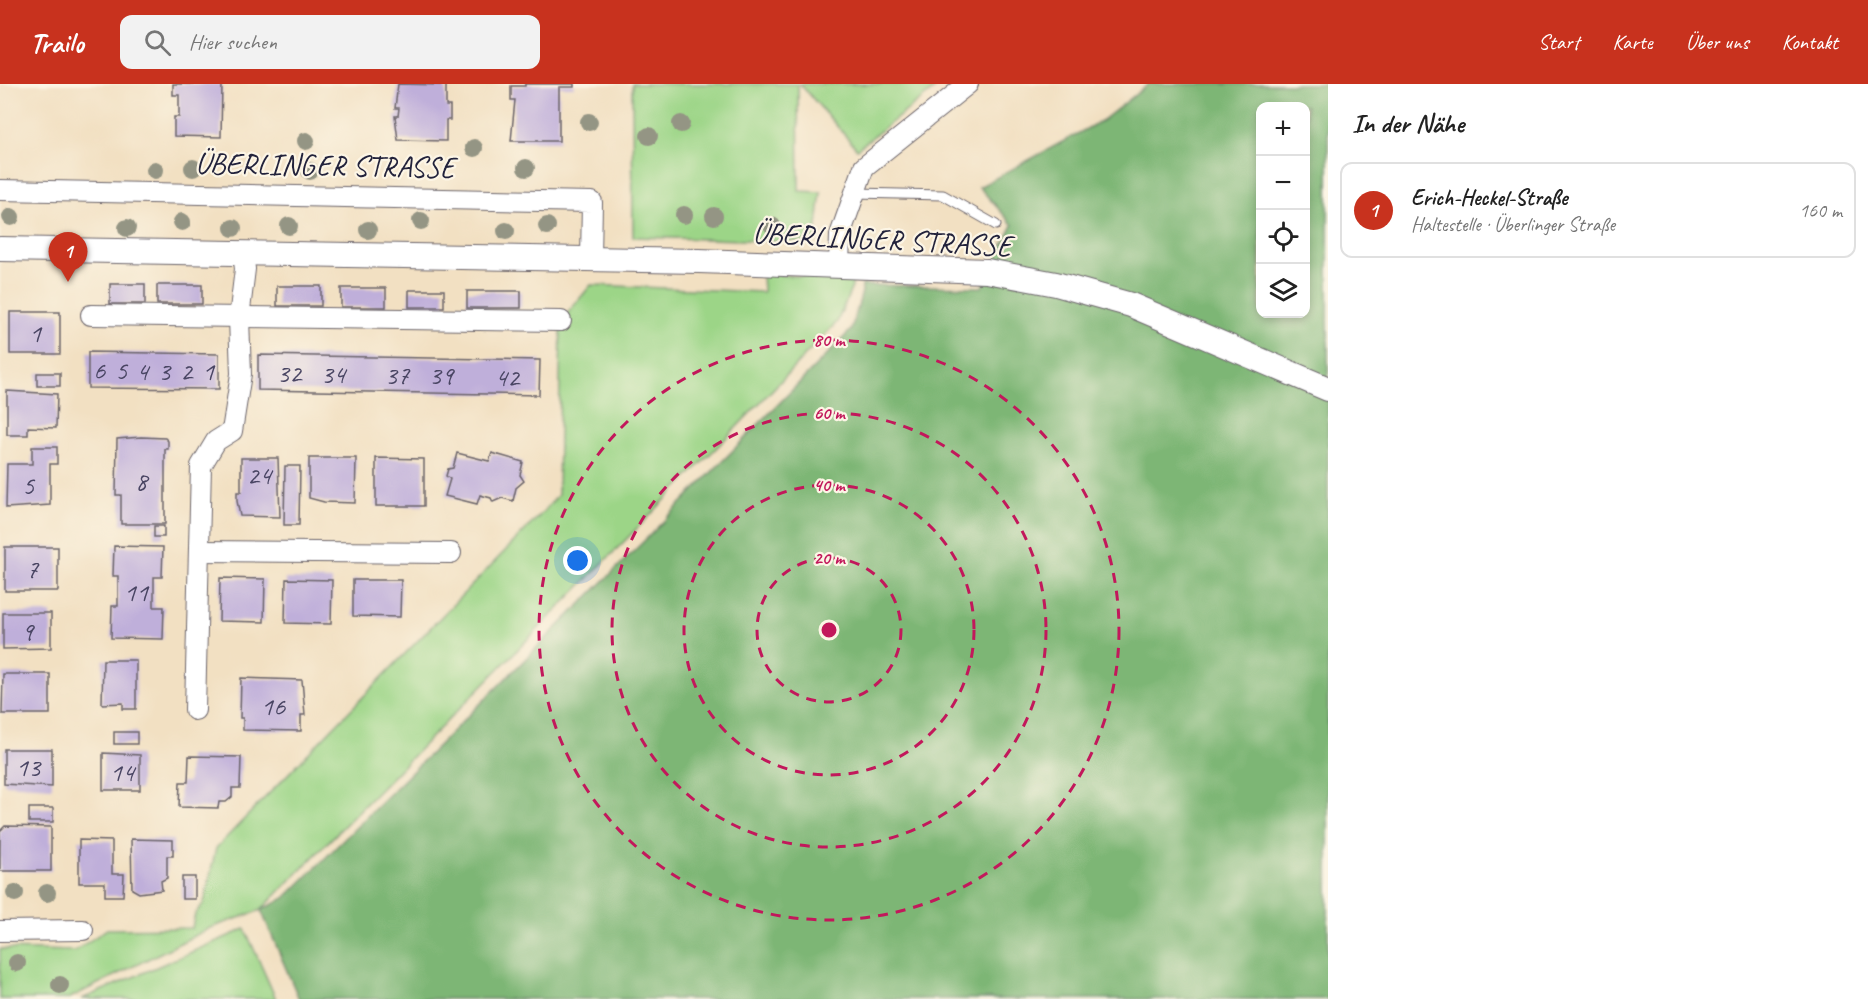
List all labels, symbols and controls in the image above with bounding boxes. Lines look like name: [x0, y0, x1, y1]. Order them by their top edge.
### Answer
search box: [120, 15, 540, 69]
text: Trailo: [30, 25, 84, 60]
icon: search: [141, 26, 174, 59]
text: Hier suchen: [189, 28, 277, 56]
text: Start: [1538, 29, 1579, 55]
text: Karte: [1612, 29, 1653, 55]
text: Über uns: [1686, 29, 1749, 55]
text: Kontakt: [1782, 29, 1838, 55]
map controls: [1256, 102, 1310, 318]
button: +: [1256, 102, 1310, 156]
text: In der Nähe: [1352, 107, 1464, 140]
street label: ÜBERLINGER STRASSE: [195, 144, 459, 186]
button: −: [1256, 156, 1310, 210]
text: Erich-Heckel-Straße: [1411, 184, 1567, 212]
text: 1: [1369, 198, 1378, 223]
text: 160 m: [1799, 198, 1842, 223]
button: locate: [1256, 210, 1310, 264]
text: Haltestelle · Überlinger Straße: [1411, 212, 1615, 237]
street label: ÜBERLINGER STRASSE: [751, 213, 1016, 265]
pin: 1: [48, 232, 88, 282]
button: layers: [1256, 264, 1310, 318]
house number: 1: [29, 316, 43, 350]
text: 80 m: [814, 329, 846, 351]
house number: 6: [93, 353, 106, 387]
house number: 5: [115, 353, 129, 387]
house number: 4: [136, 354, 151, 388]
house number: 3: [158, 354, 172, 388]
house number: 2: [180, 354, 194, 388]
house number: 1: [202, 354, 216, 388]
house number: 32: [277, 356, 303, 390]
house number: 34: [321, 357, 348, 391]
house number: 37: [385, 358, 411, 392]
house number: 39: [429, 358, 455, 392]
house number: 42: [495, 360, 521, 394]
text: 60 m: [813, 402, 846, 424]
house number: 24: [247, 458, 274, 492]
house number: 8: [135, 464, 150, 498]
house number: 5: [22, 468, 36, 502]
text: 40 m: [814, 474, 846, 496]
your location: [563, 546, 592, 575]
text: 20 m: [814, 547, 846, 569]
house number: 7: [26, 552, 40, 586]
house number: 11: [124, 575, 150, 609]
house number: 9: [21, 614, 35, 648]
centre of rings: [819, 620, 839, 640]
house number: 16: [261, 689, 286, 723]
house number: 13: [16, 750, 42, 784]
house number: 14: [110, 755, 137, 789]

